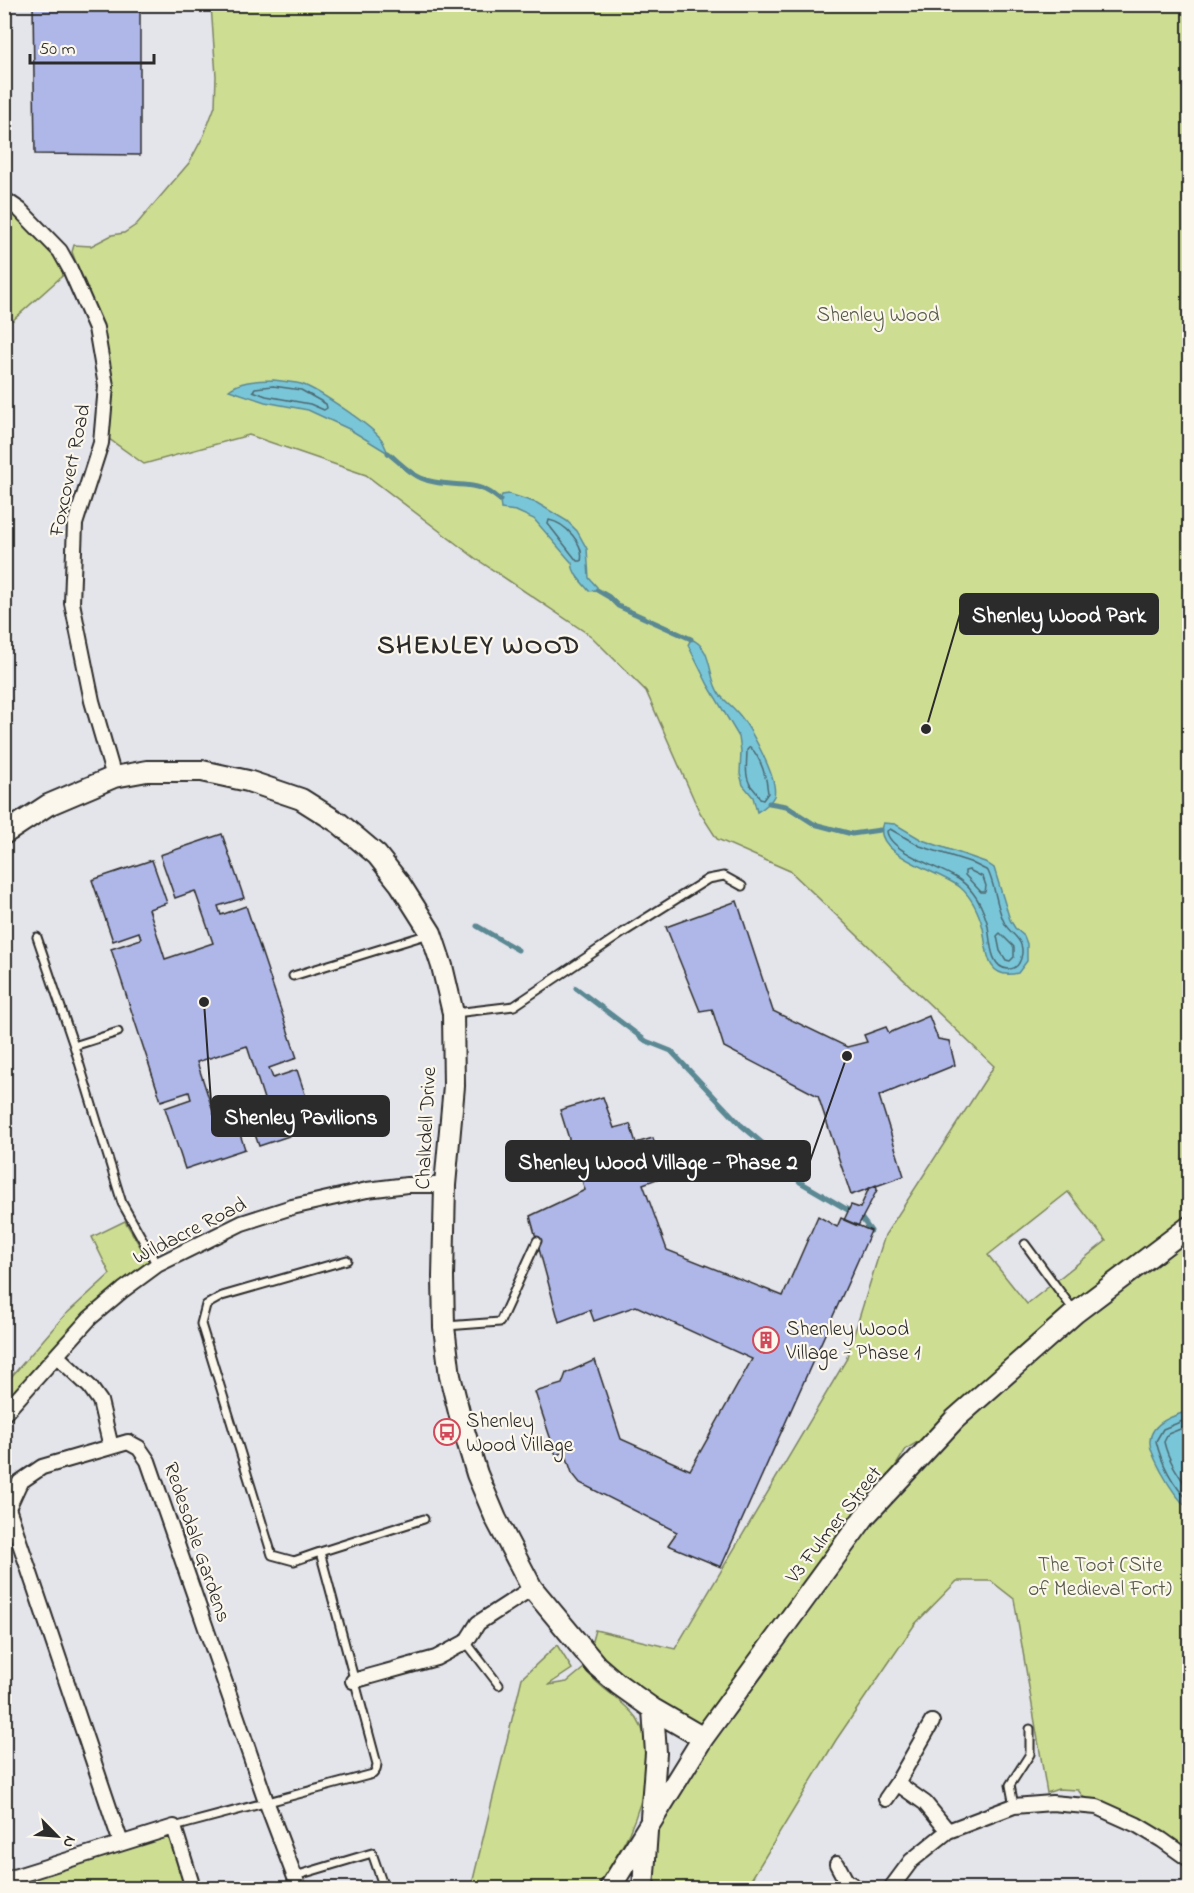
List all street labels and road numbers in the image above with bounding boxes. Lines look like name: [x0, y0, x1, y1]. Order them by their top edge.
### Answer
street label: Foxcovert Road: [42, 401, 100, 540]
street label: Chalkdell Drive: [409, 1065, 445, 1190]
street label: Wildacre Road: [128, 1190, 252, 1273]
street label: Redesdale Gardens: [155, 1459, 238, 1627]
street label: V3 Fulmer Street: [778, 1460, 890, 1591]

